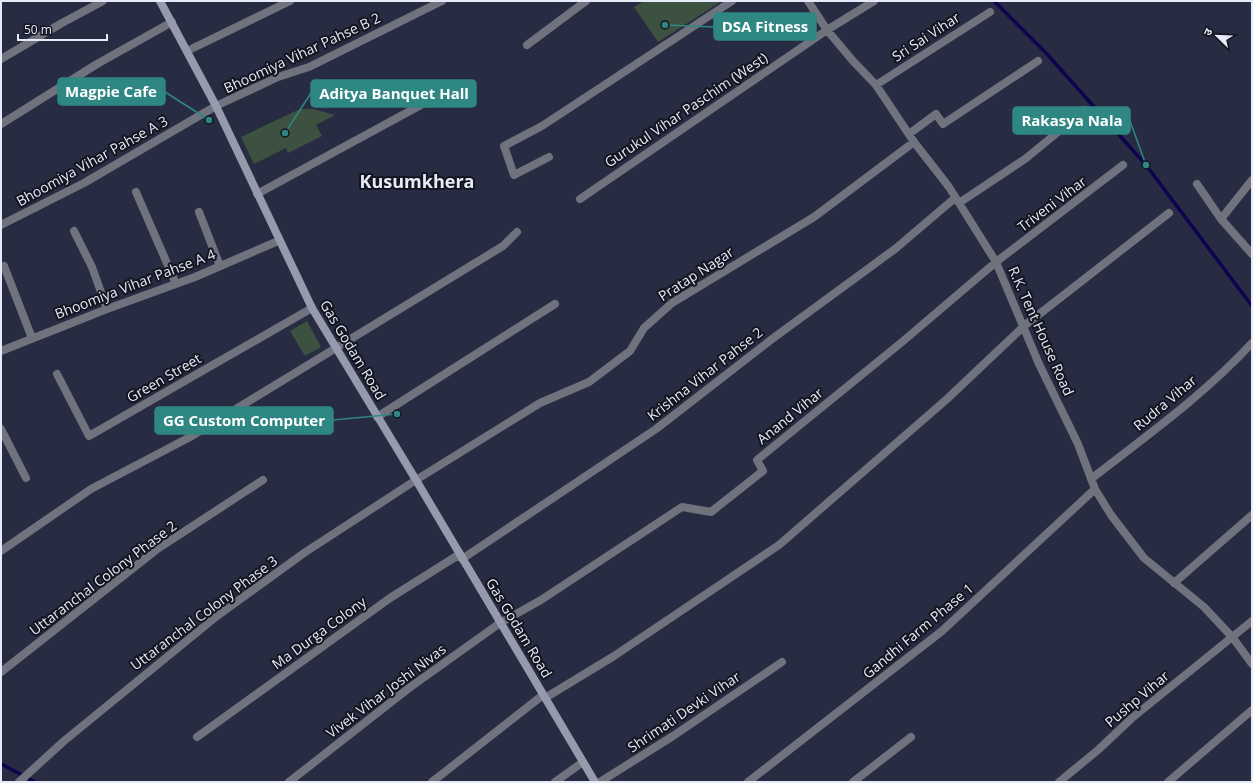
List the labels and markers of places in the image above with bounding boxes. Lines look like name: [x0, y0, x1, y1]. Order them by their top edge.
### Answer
callout: DSA Fitness: [714, 13, 816, 40]
callout: Magpie Cafe: [58, 78, 165, 105]
callout: Aditya Banquet Hall: [311, 80, 476, 107]
callout: Rakasya Nala: [1013, 107, 1130, 134]
callout: GG Custom Computer: [155, 407, 333, 434]

